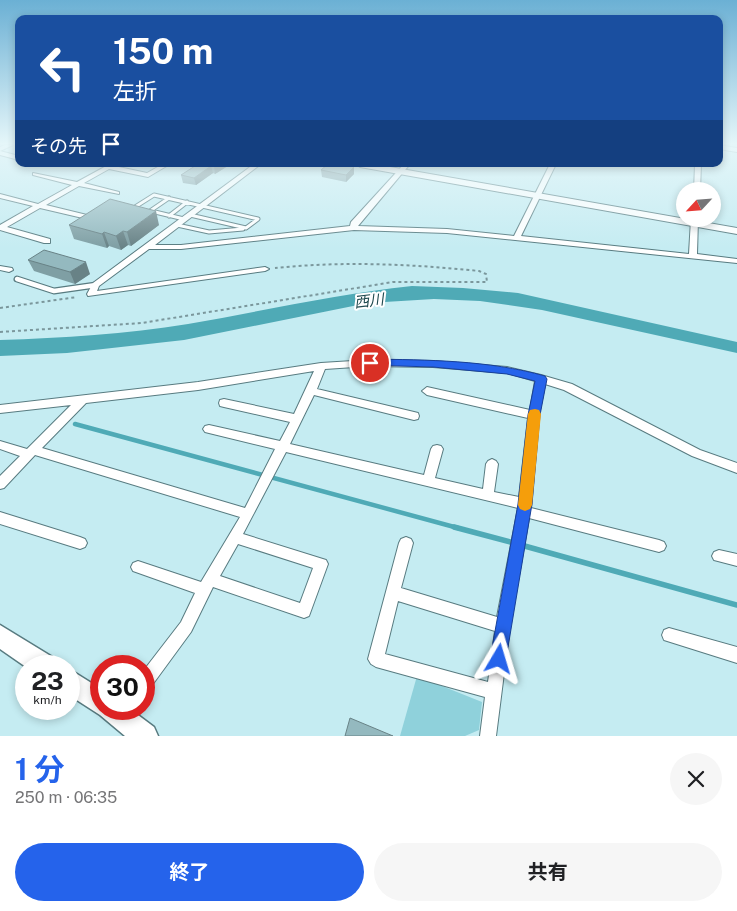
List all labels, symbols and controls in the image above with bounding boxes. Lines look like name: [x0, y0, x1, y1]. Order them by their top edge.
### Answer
text: 150 m: [113, 31, 213, 72]
icon: left: [30, 35, 95, 100]
text: 左折: [113, 78, 157, 104]
icon: arrive: [97, 130, 125, 158]
text: その先: [30, 135, 87, 157]
north arrow: [676, 182, 721, 228]
map controls: [676, 182, 721, 227]
water label: 西川: [353, 290, 387, 311]
pin: [349, 342, 391, 384]
icon: arrive: [356, 349, 384, 377]
position arrow: [472, 632, 524, 684]
speed limit sign: 30: [90, 655, 155, 720]
text: 23: [31, 666, 64, 696]
text: km/h: [33, 693, 62, 707]
text: 1 分: [15, 751, 65, 787]
button: close: [670, 753, 722, 805]
text: 250 m · 06:35: [15, 788, 117, 807]
button: 終了: [15, 843, 364, 901]
button: 共有: [374, 843, 722, 901]

